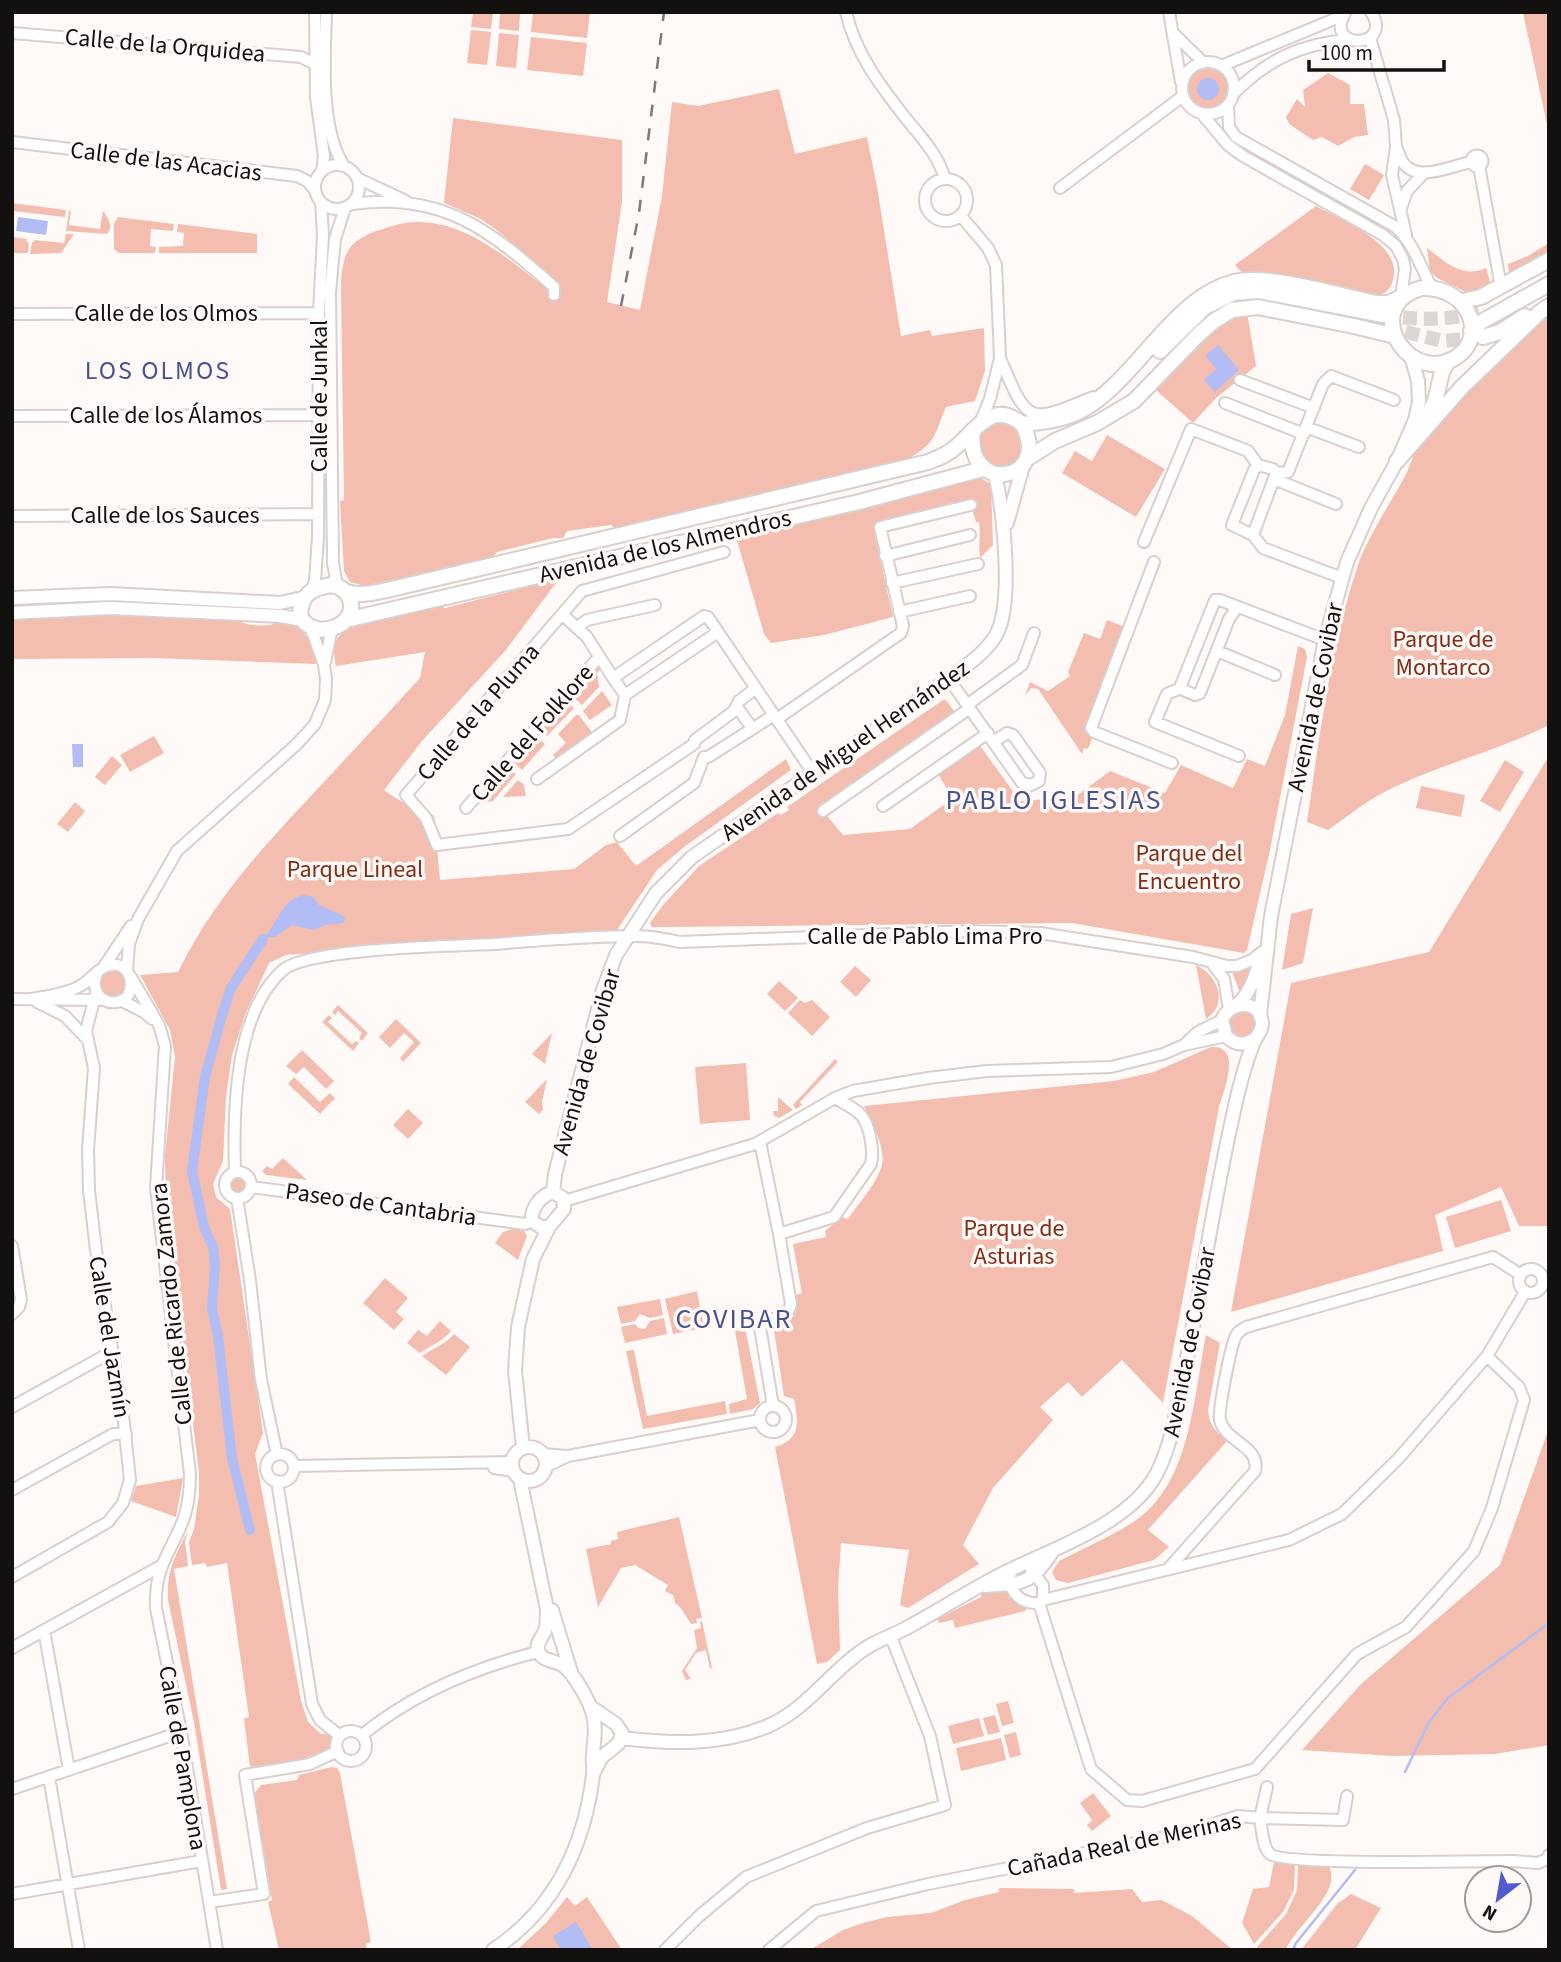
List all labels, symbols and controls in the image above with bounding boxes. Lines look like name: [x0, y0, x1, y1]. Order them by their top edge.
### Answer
street label: Calle de la Orquidea: [63, 19, 267, 72]
scale bar: [1309, 28, 1444, 72]
text: 100 m: [1320, 38, 1373, 68]
street label: Calle de las Acacias: [68, 132, 264, 191]
street label: Calle de los Olmos: [74, 296, 258, 331]
street label: Calle de Junkal: [302, 320, 337, 472]
district label: LOS OLMOS: [85, 352, 231, 389]
street label: Calle de los Álamos: [70, 398, 262, 433]
street label: Calle de los Sauces: [70, 498, 260, 533]
street label: Avenida de los Almendros: [536, 500, 795, 593]
street label: Avenida de Covibar: [1278, 599, 1353, 795]
park label: Parque de Montarco: [1392, 622, 1494, 685]
street label: Calle de la Pluma: [409, 636, 548, 789]
street label: Avenida de Miguel Hernández: [714, 651, 977, 850]
street label: Calle del Folklore: [463, 657, 602, 810]
district label: PABLO IGLESIAS: [946, 780, 1162, 820]
park label: Parque del Encuentro: [1135, 836, 1243, 899]
park label: Parque Lineal: [287, 852, 423, 887]
street label: Calle de Pablo Lima Pro: [807, 919, 1043, 954]
street label: Avenida de Covibar: [543, 964, 630, 1159]
street label: Paseo de Cantabria: [283, 1174, 479, 1235]
street label: Calle de Ricardo Zamora: [141, 1181, 202, 1427]
park label: Parque de Asturias: [963, 1211, 1065, 1274]
street label: Avenida de Covibar: [1154, 1244, 1225, 1440]
street label: Calle del Jazmín: [79, 1254, 140, 1421]
district label: COVIBAR: [676, 1299, 792, 1339]
street label: Calle de Pamplona: [149, 1663, 216, 1853]
street label: Cañada Real de Merinas: [1004, 1803, 1244, 1886]
north arrow: [1463, 1864, 1533, 1934]
text: N: [1478, 1897, 1502, 1927]

